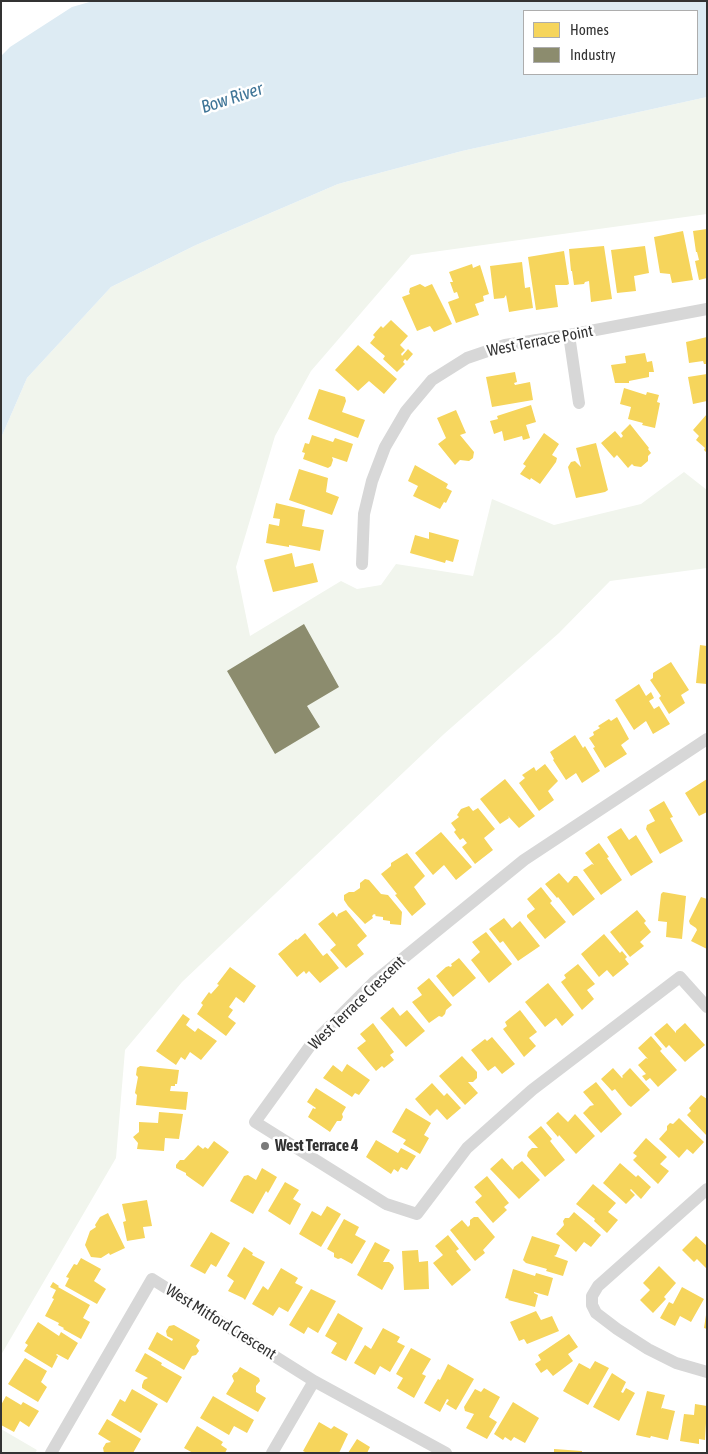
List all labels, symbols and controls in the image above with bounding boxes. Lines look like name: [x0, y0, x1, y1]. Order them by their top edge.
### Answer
legend: [523, 10, 698, 75]
text: Homes: [570, 21, 609, 38]
text: Industry: [570, 46, 616, 63]
water label: Bow River: [198, 78, 266, 118]
street label: West Terrace Point: [485, 321, 595, 361]
street label: West Terrace Crescent: [305, 952, 409, 1054]
place label: West Terrace 4: [275, 1136, 359, 1156]
marker: West Terrace 4: [259, 1140, 271, 1152]
street label: West Mitford Crescent: [162, 1280, 280, 1364]

